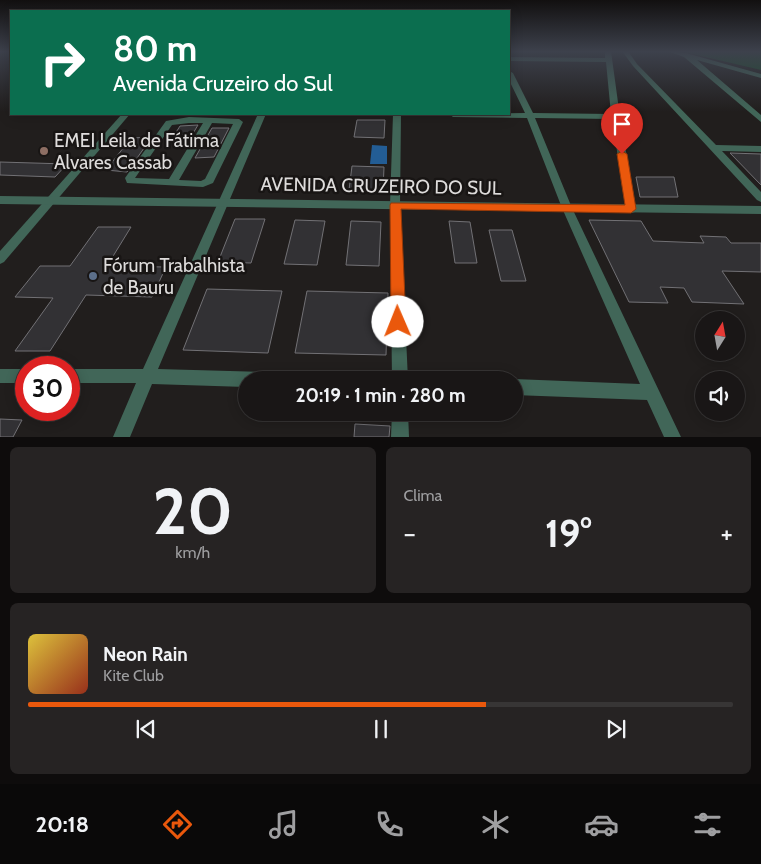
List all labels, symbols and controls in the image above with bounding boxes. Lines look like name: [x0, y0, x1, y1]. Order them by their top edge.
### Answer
text: 80 m: [113, 27, 197, 70]
icon: right: [30, 30, 95, 95]
text: Avenida Cruzeiro do Sul: [113, 70, 333, 97]
pin: [601, 103, 643, 154]
icon: arrive: [608, 110, 636, 138]
place label: EMEI Leila de Fátima Alvares Cassab: [54, 129, 219, 174]
marker: EMEI Leila de Fátima Alvares Cassab: [38, 145, 50, 157]
street label: AVENIDA CRUZEIRO DO SUL: [260, 172, 502, 200]
place label: Fórum Trabalhista de Bauru: [103, 254, 245, 299]
marker: Fórum Trabalhista de Bauru: [87, 270, 99, 282]
position arrow: [371, 295, 423, 347]
north arrow: [695, 311, 745, 361]
map controls: [695, 311, 745, 421]
speed limit sign: 30: [15, 356, 80, 421]
button: sound: [695, 371, 745, 421]
text: 20:19 · 1 min · 280 m: [296, 384, 465, 407]
text: 20: [153, 471, 233, 550]
text: Clima: [404, 486, 442, 505]
text: 19°: [545, 510, 591, 557]
text: −: [404, 516, 416, 550]
text: +: [721, 516, 733, 550]
text: km/h: [175, 543, 210, 562]
text: Neon Rain: [103, 643, 188, 666]
text: Kite Club: [103, 666, 164, 685]
icon: previous: [132, 715, 160, 743]
icon: pause: [367, 715, 395, 743]
icon: next: [602, 715, 630, 743]
icon: directions: [160, 807, 195, 842]
icon: music: [266, 807, 301, 842]
icon: phone: [372, 807, 407, 842]
icon: climate: [478, 807, 513, 842]
icon: car: [584, 807, 619, 842]
icon: filters: [690, 807, 725, 842]
text: 20:18: [36, 811, 89, 838]

